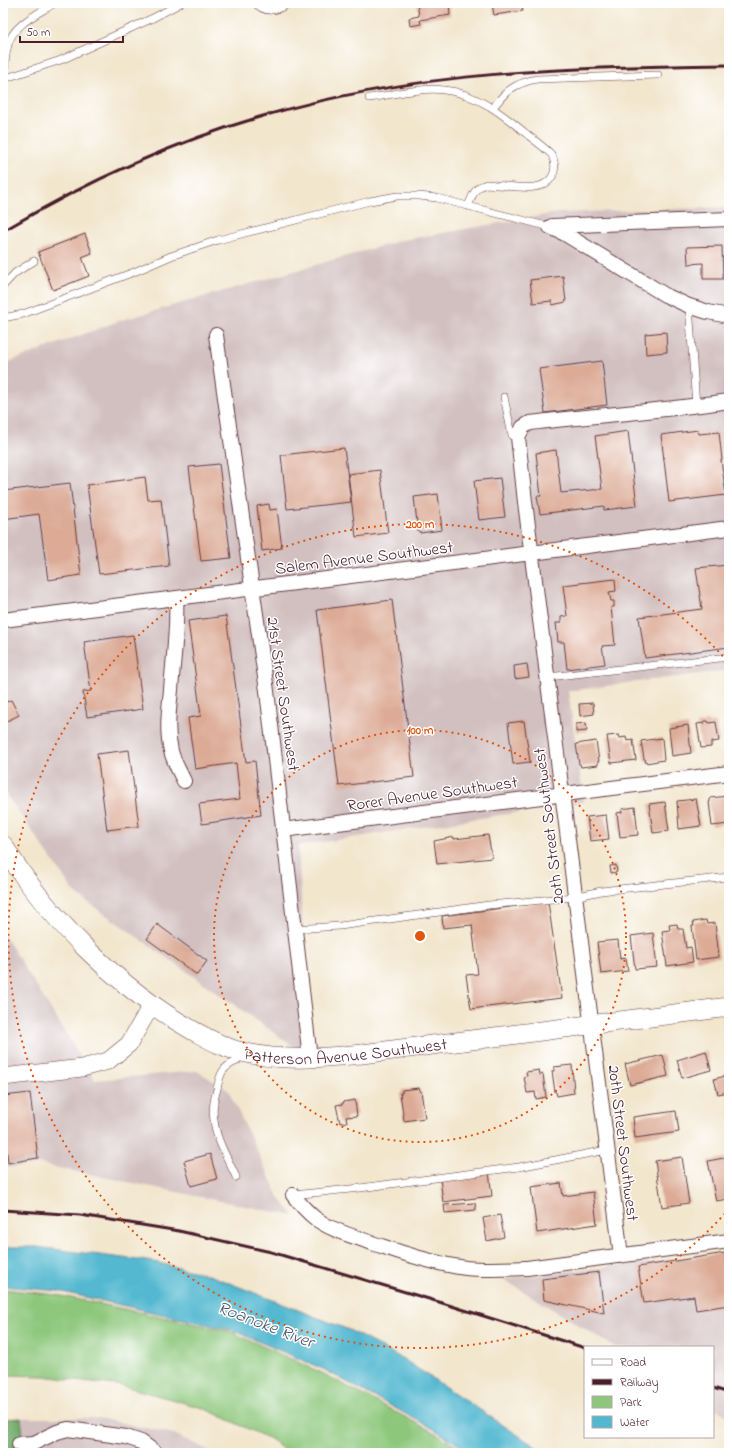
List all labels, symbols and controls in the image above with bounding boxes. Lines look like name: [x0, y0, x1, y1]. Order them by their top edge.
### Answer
scale bar: [20, 18, 123, 44]
text: 50 m: [26, 24, 50, 42]
text: 200 m: [405, 516, 435, 534]
street label: Salem Avenue Southwest: [274, 535, 455, 582]
street label: 21st Street Southwest: [259, 615, 306, 773]
text: 100 m: [407, 722, 434, 740]
street label: 20th Street Southwest: [527, 746, 571, 905]
street label: Rorer Avenue Southwest: [345, 770, 519, 819]
centre of rings: [413, 929, 427, 943]
street label: Patterson Avenue Southwest: [241, 1032, 449, 1072]
street label: 20th Street Southwest: [601, 1064, 645, 1223]
water label: Roanoke River: [213, 1296, 320, 1357]
legend: [584, 1346, 714, 1438]
text: Road: [620, 1354, 646, 1372]
text: Railway: [620, 1374, 659, 1393]
text: Park: [620, 1394, 642, 1412]
text: Water: [620, 1414, 649, 1432]

